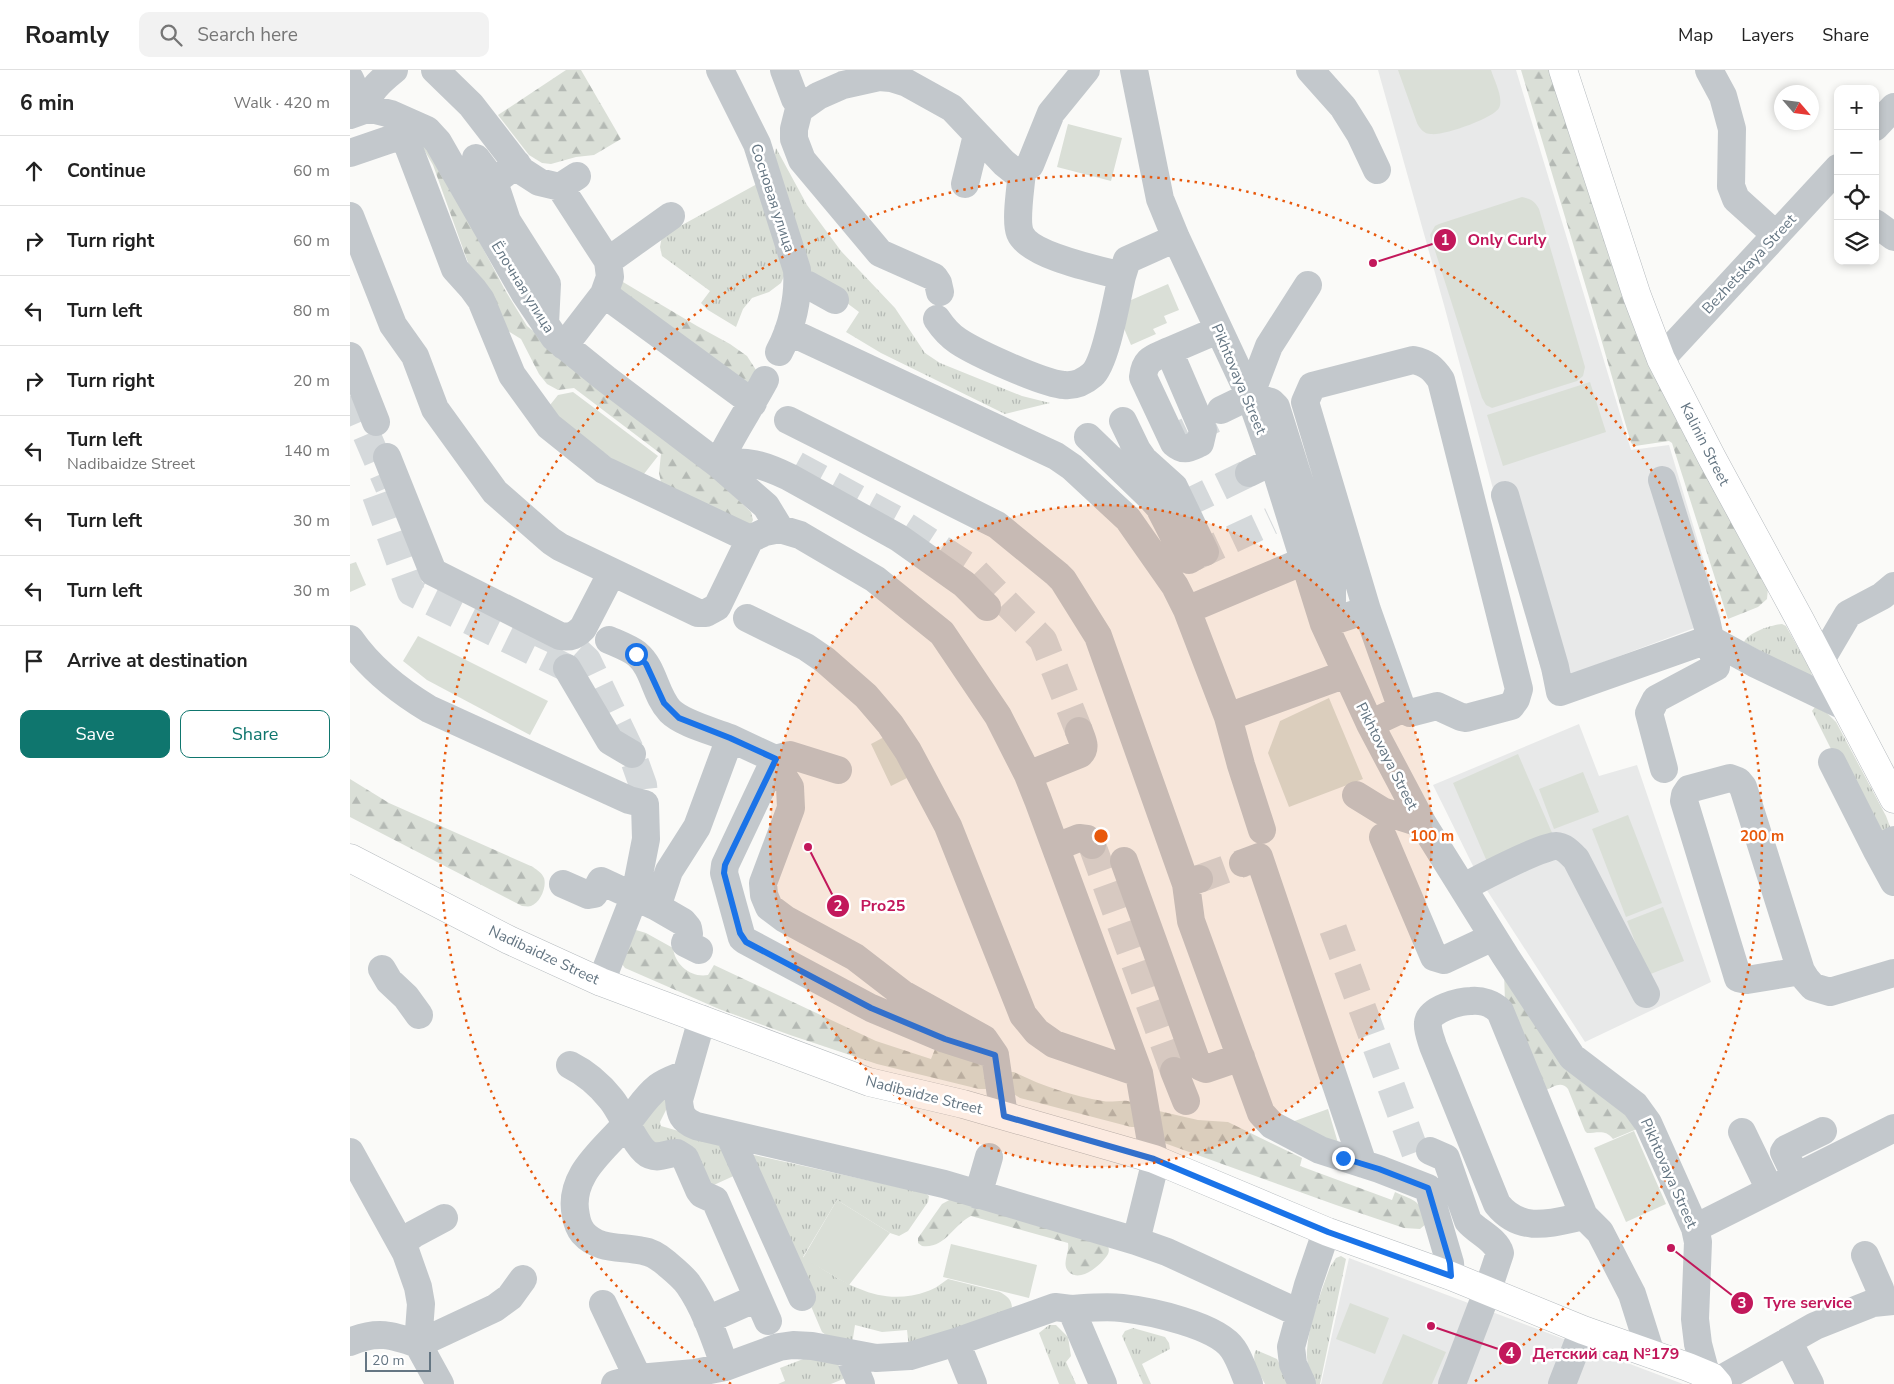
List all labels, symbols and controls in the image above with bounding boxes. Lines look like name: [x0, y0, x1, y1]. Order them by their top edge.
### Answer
search box: [139, 12, 489, 57]
text: Roamly: [25, 19, 109, 51]
icon: search: [157, 21, 185, 49]
text: Search here: [197, 22, 298, 48]
text: Map: [1678, 23, 1713, 47]
text: Layers: [1741, 23, 1794, 47]
text: Share: [1822, 23, 1869, 47]
north arrow: [1774, 85, 1819, 130]
map controls: [1834, 85, 1879, 265]
button: +: [1834, 85, 1879, 130]
text: 6 min: [20, 89, 74, 117]
text: Walk · 420 m: [234, 92, 330, 114]
button: −: [1834, 130, 1879, 175]
street label: Сосновая улица: [746, 141, 800, 255]
icon: ahead: [20, 157, 48, 185]
text: Continue: [67, 158, 146, 184]
text: 60 m: [293, 160, 330, 182]
button: locate: [1834, 175, 1879, 220]
street label: Bezhetskaya Street: [1697, 209, 1801, 318]
button: layers: [1834, 220, 1879, 265]
callout: Only Curly: [1433, 224, 1557, 255]
icon: right: [20, 227, 48, 255]
text: Turn right: [67, 228, 154, 254]
text: Only Curly: [1467, 229, 1547, 251]
text: 60 m: [293, 230, 330, 252]
text: 1: [1440, 230, 1450, 250]
street label: Ёлочная улица: [487, 237, 559, 337]
icon: left: [20, 297, 48, 325]
text: Turn left: [67, 298, 142, 324]
text: 80 m: [293, 300, 330, 322]
street label: Pikhtovaya Street: [1207, 321, 1272, 438]
icon: right: [20, 367, 48, 395]
text: Turn right: [67, 368, 154, 394]
text: 20 m: [293, 370, 330, 392]
street label: Kalinin Street: [1676, 399, 1735, 490]
text: Turn left: [67, 427, 142, 453]
icon: left: [20, 437, 48, 465]
text: 140 m: [283, 440, 330, 462]
text: Nadibaidze Street: [67, 453, 195, 475]
icon: left: [20, 507, 48, 535]
text: Turn left: [67, 508, 142, 534]
text: 30 m: [293, 510, 330, 532]
icon: left: [20, 577, 48, 605]
text: Turn left: [67, 578, 142, 604]
text: 30 m: [293, 580, 330, 602]
route start: [625, 643, 648, 666]
icon: arrive: [20, 647, 48, 675]
text: Arrive at destination: [67, 648, 248, 674]
street label: Pikhtovaya Street: [1351, 699, 1423, 814]
button: Save: [20, 710, 170, 758]
button: Share: [180, 710, 330, 758]
text: 100 m: [1410, 826, 1454, 846]
text: 200 m: [1740, 826, 1784, 846]
centre of rings: [1092, 827, 1110, 845]
callout: Pro25: [826, 890, 915, 921]
text: Pro25: [861, 895, 905, 917]
text: 2: [833, 896, 843, 916]
street label: Nadibaidze Street: [486, 921, 603, 990]
street label: Nadibaidze Street: [863, 1071, 985, 1119]
street label: Pikhtovaya Street: [1636, 1115, 1702, 1232]
route end: [1332, 1147, 1355, 1170]
callout: Tyre service: [1729, 1287, 1863, 1318]
text: Tyre service: [1764, 1292, 1852, 1314]
text: 3: [1737, 1293, 1747, 1313]
callout: Детский сад №179: [1497, 1338, 1689, 1369]
text: 4: [1505, 1343, 1515, 1363]
text: Детский сад №179: [1533, 1343, 1679, 1365]
scale bar: [365, 1349, 431, 1372]
text: 20 m: [372, 1351, 404, 1370]

